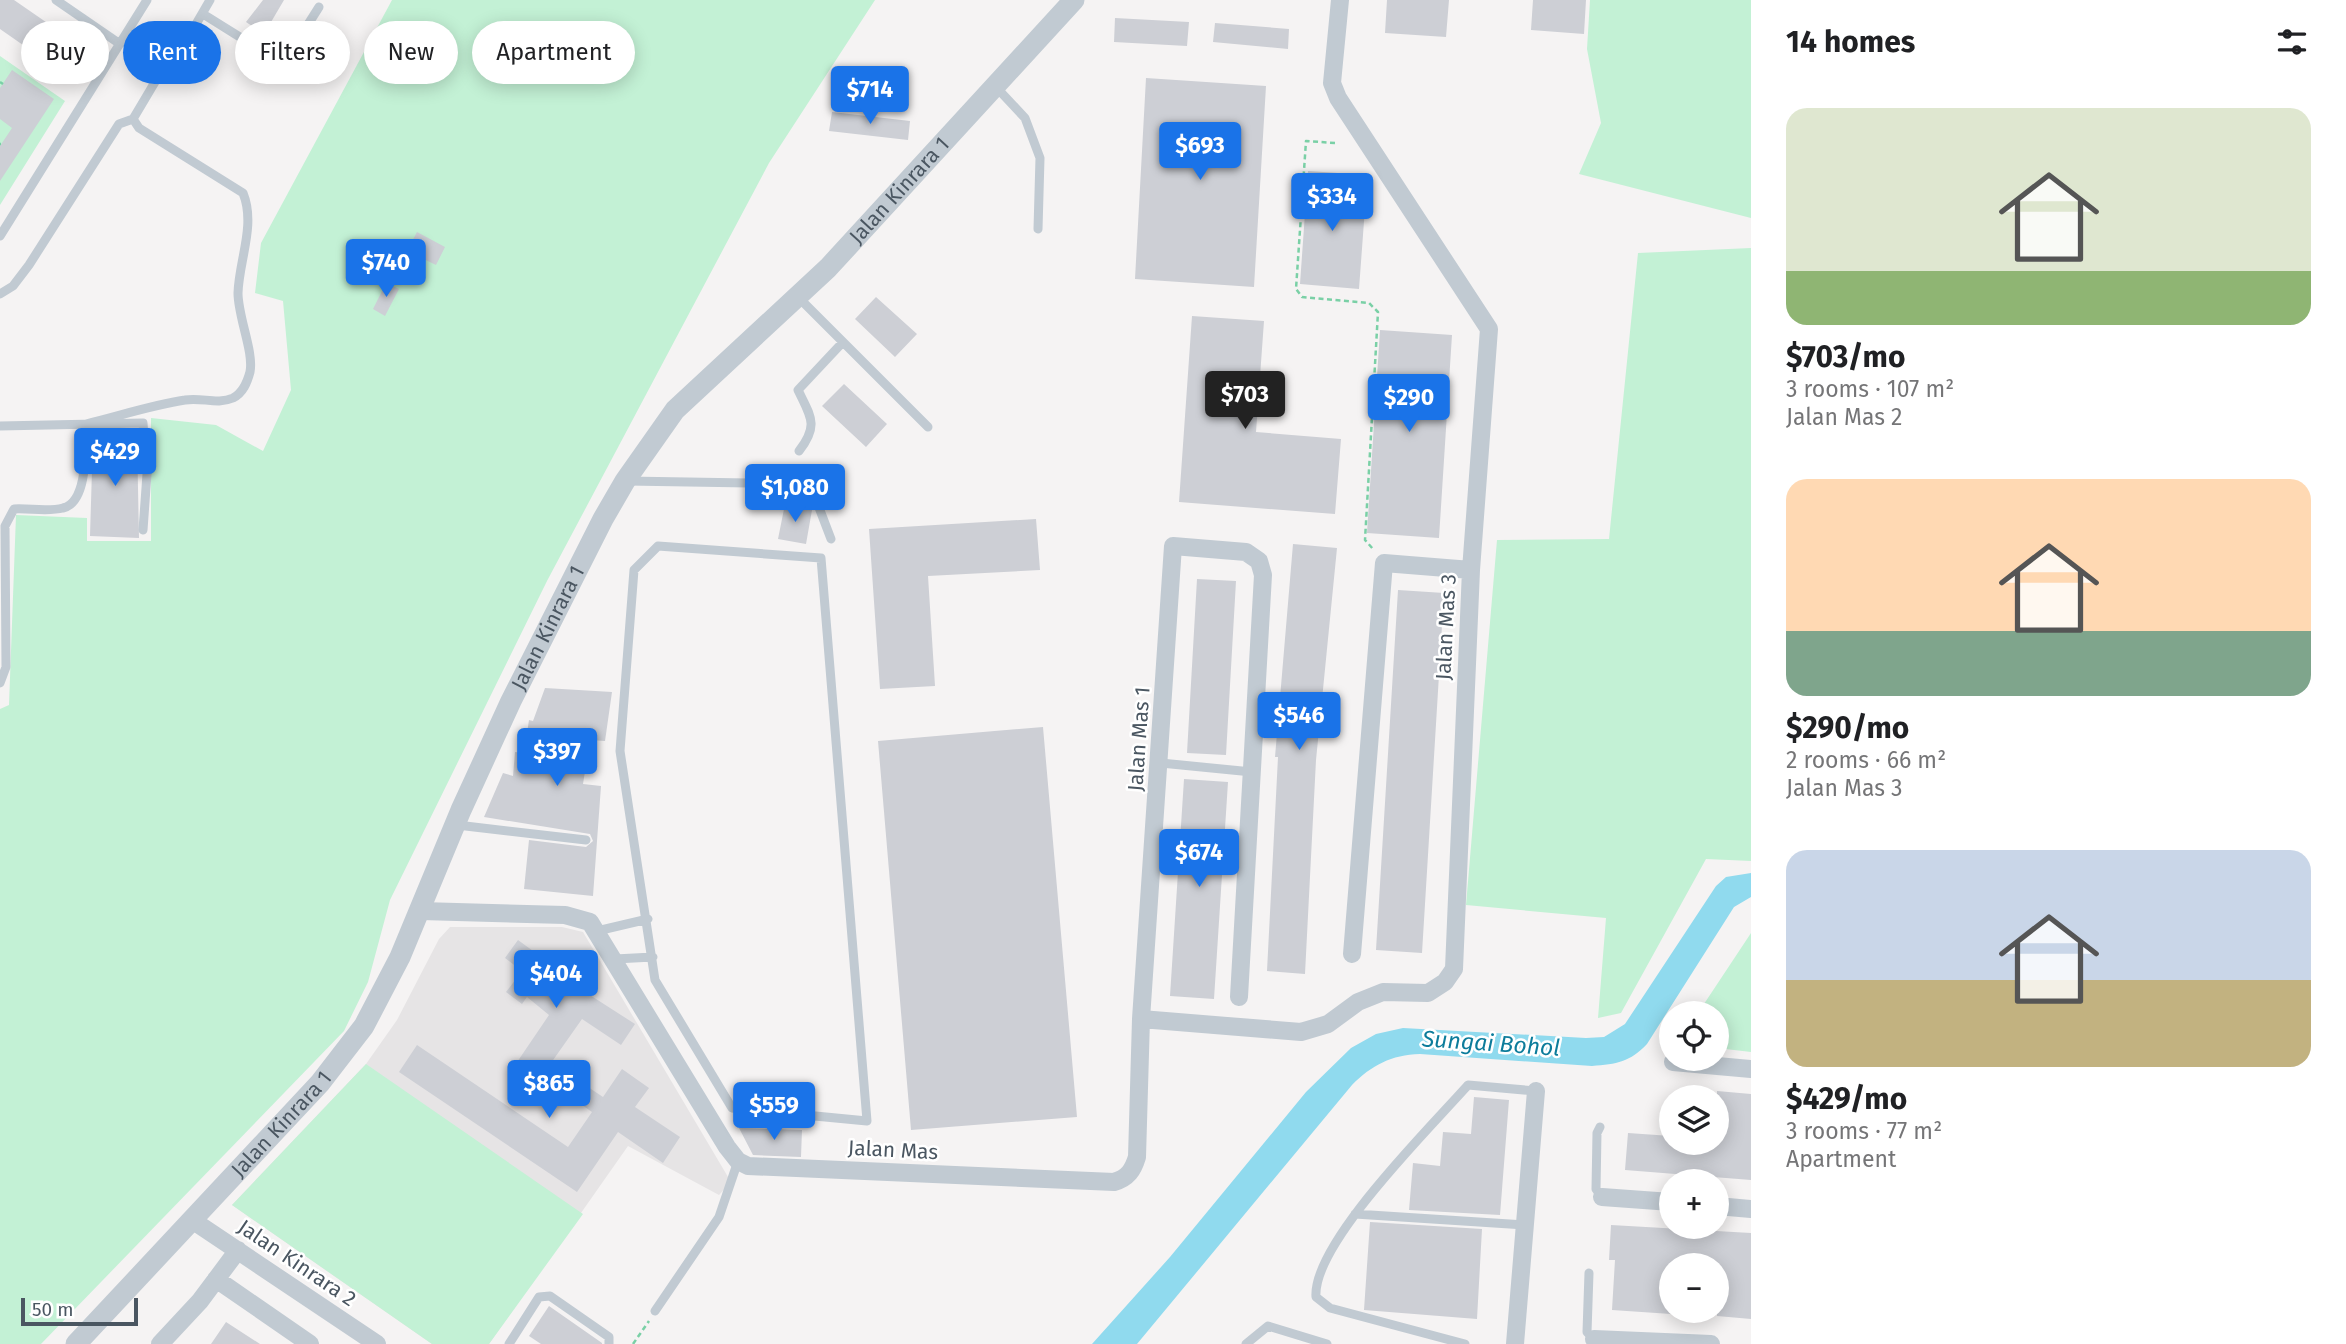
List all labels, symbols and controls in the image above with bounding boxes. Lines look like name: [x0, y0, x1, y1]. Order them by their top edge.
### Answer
chip: Buy: [21, 21, 109, 84]
chip: Rent: [123, 21, 221, 84]
chip: Filters: [235, 21, 350, 84]
chip: New: [364, 21, 458, 84]
chip: Apartment: [472, 21, 635, 84]
icon: filters: [2273, 23, 2311, 61]
text: 14 homes: [1786, 24, 1915, 60]
pin: $714: [829, 66, 911, 126]
text: $714: [847, 75, 893, 103]
pin: $693: [1159, 122, 1241, 182]
text: $693: [1175, 131, 1225, 159]
street label: Jalan Kinrara 1: [844, 132, 955, 249]
icon: home: [1986, 154, 2112, 280]
pin: $334: [1291, 174, 1373, 233]
text: $334: [1307, 182, 1357, 210]
pin: $740: [345, 240, 427, 299]
text: $740: [362, 248, 410, 276]
text: $703/mo: [1786, 339, 1905, 375]
pin: $703: [1204, 372, 1286, 431]
pin: $290: [1368, 374, 1450, 434]
text: 3 rooms · 107 m²: [1786, 375, 1954, 403]
text: $703: [1221, 380, 1269, 408]
text: $290: [1384, 383, 1434, 411]
text: Jalan Mas 2: [1786, 403, 1902, 431]
pin: $429: [74, 428, 156, 488]
text: $429: [90, 437, 140, 465]
pin: $1,080: [738, 464, 852, 524]
text: $1,080: [761, 473, 829, 501]
icon: home: [1986, 525, 2112, 651]
street label: Jalan Kinrara 1: [506, 561, 590, 695]
street label: Jalan Mas 3: [1430, 573, 1462, 681]
street label: Jalan Mas 1: [1122, 686, 1156, 792]
pin: $546: [1258, 692, 1340, 752]
text: $546: [1274, 701, 1324, 729]
text: $290/mo: [1786, 710, 1909, 746]
pin: $397: [516, 728, 598, 788]
text: $397: [533, 737, 581, 765]
text: 2 rooms · 66 m²: [1786, 746, 1946, 774]
text: Jalan Mas 3: [1786, 774, 1903, 802]
pin: $674: [1158, 830, 1240, 889]
text: $674: [1175, 838, 1223, 866]
icon: home: [1986, 896, 2112, 1022]
pin: $404: [515, 950, 597, 1010]
text: $404: [530, 959, 582, 987]
map controls: [1659, 1001, 1729, 1323]
button: locate: [1659, 1001, 1729, 1071]
water label: Sungai Bohol: [1420, 1024, 1561, 1062]
pin: $865: [508, 1060, 590, 1120]
street label: Jalan Kinrara 1: [226, 1066, 337, 1183]
text: $865: [523, 1069, 575, 1097]
text: $429/mo: [1786, 1081, 1907, 1117]
pin: $559: [733, 1082, 815, 1142]
button: layers: [1659, 1085, 1729, 1155]
text: $559: [749, 1091, 799, 1119]
text: 3 rooms · 77 m²: [1786, 1117, 1942, 1145]
street label: Jalan Mas: [847, 1135, 939, 1165]
text: Apartment: [1786, 1145, 1896, 1173]
button: +: [1659, 1169, 1729, 1239]
street label: Jalan Kinrara 2: [233, 1214, 361, 1312]
button: −: [1659, 1253, 1729, 1323]
scale bar: [21, 1295, 138, 1327]
text: 50 m: [32, 1298, 73, 1321]

